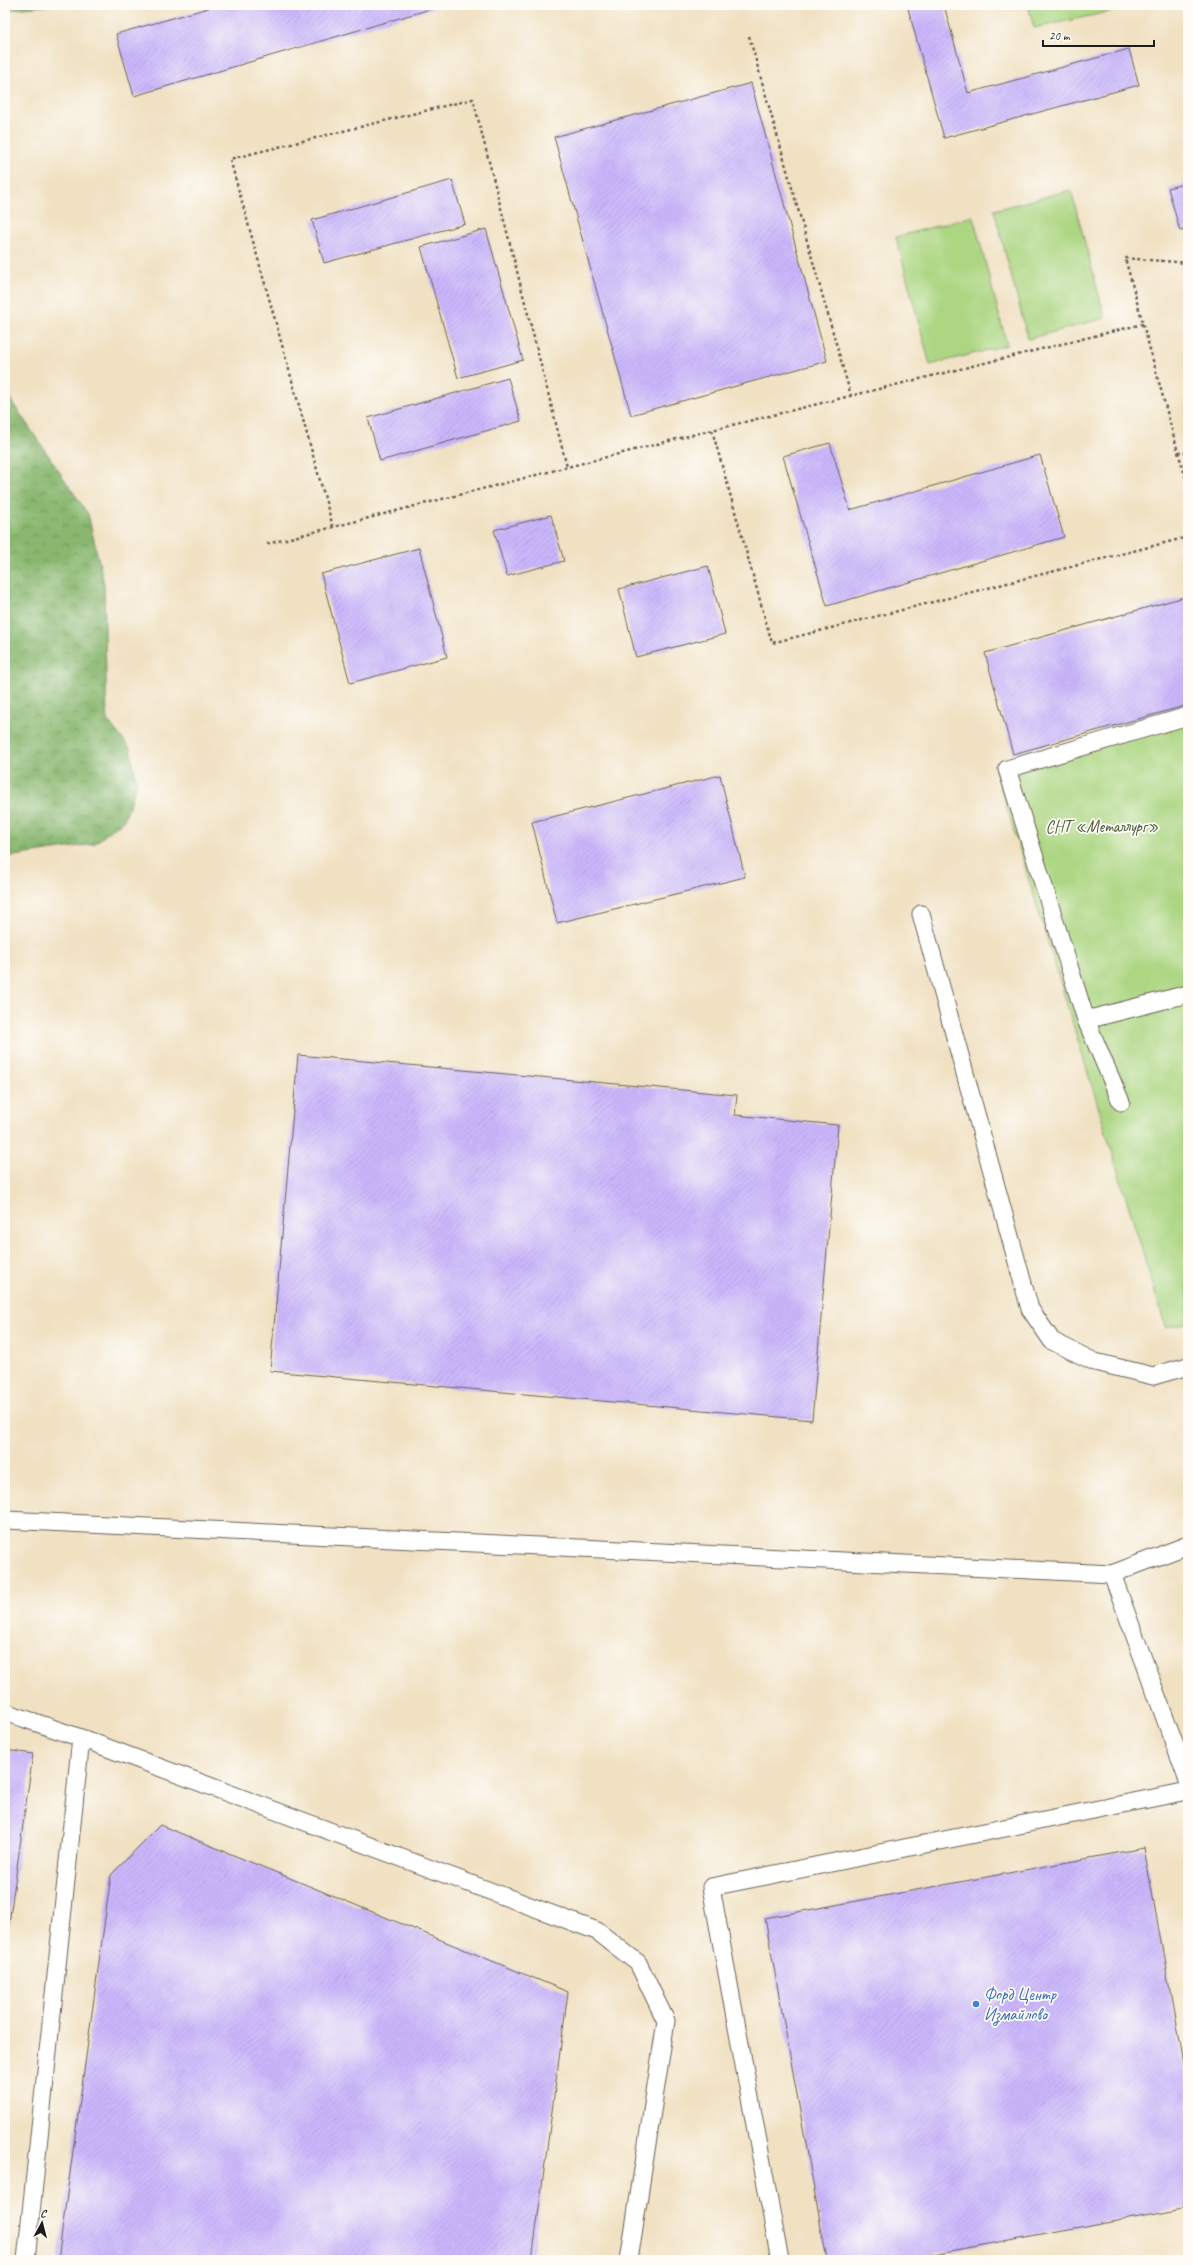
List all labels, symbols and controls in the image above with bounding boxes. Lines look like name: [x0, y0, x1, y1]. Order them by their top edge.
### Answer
scale bar: [1043, 22, 1154, 48]
text: 20 m: [1049, 28, 1071, 44]
park label: СНТ «Металлург»: [1046, 816, 1158, 837]
place label: Форд Центр Измайлово: [984, 1984, 1057, 2026]
marker: Форд Центр Измайлово: [971, 1999, 981, 2009]
north arrow: [22, 2203, 62, 2243]
text: С: [40, 2206, 48, 2221]

